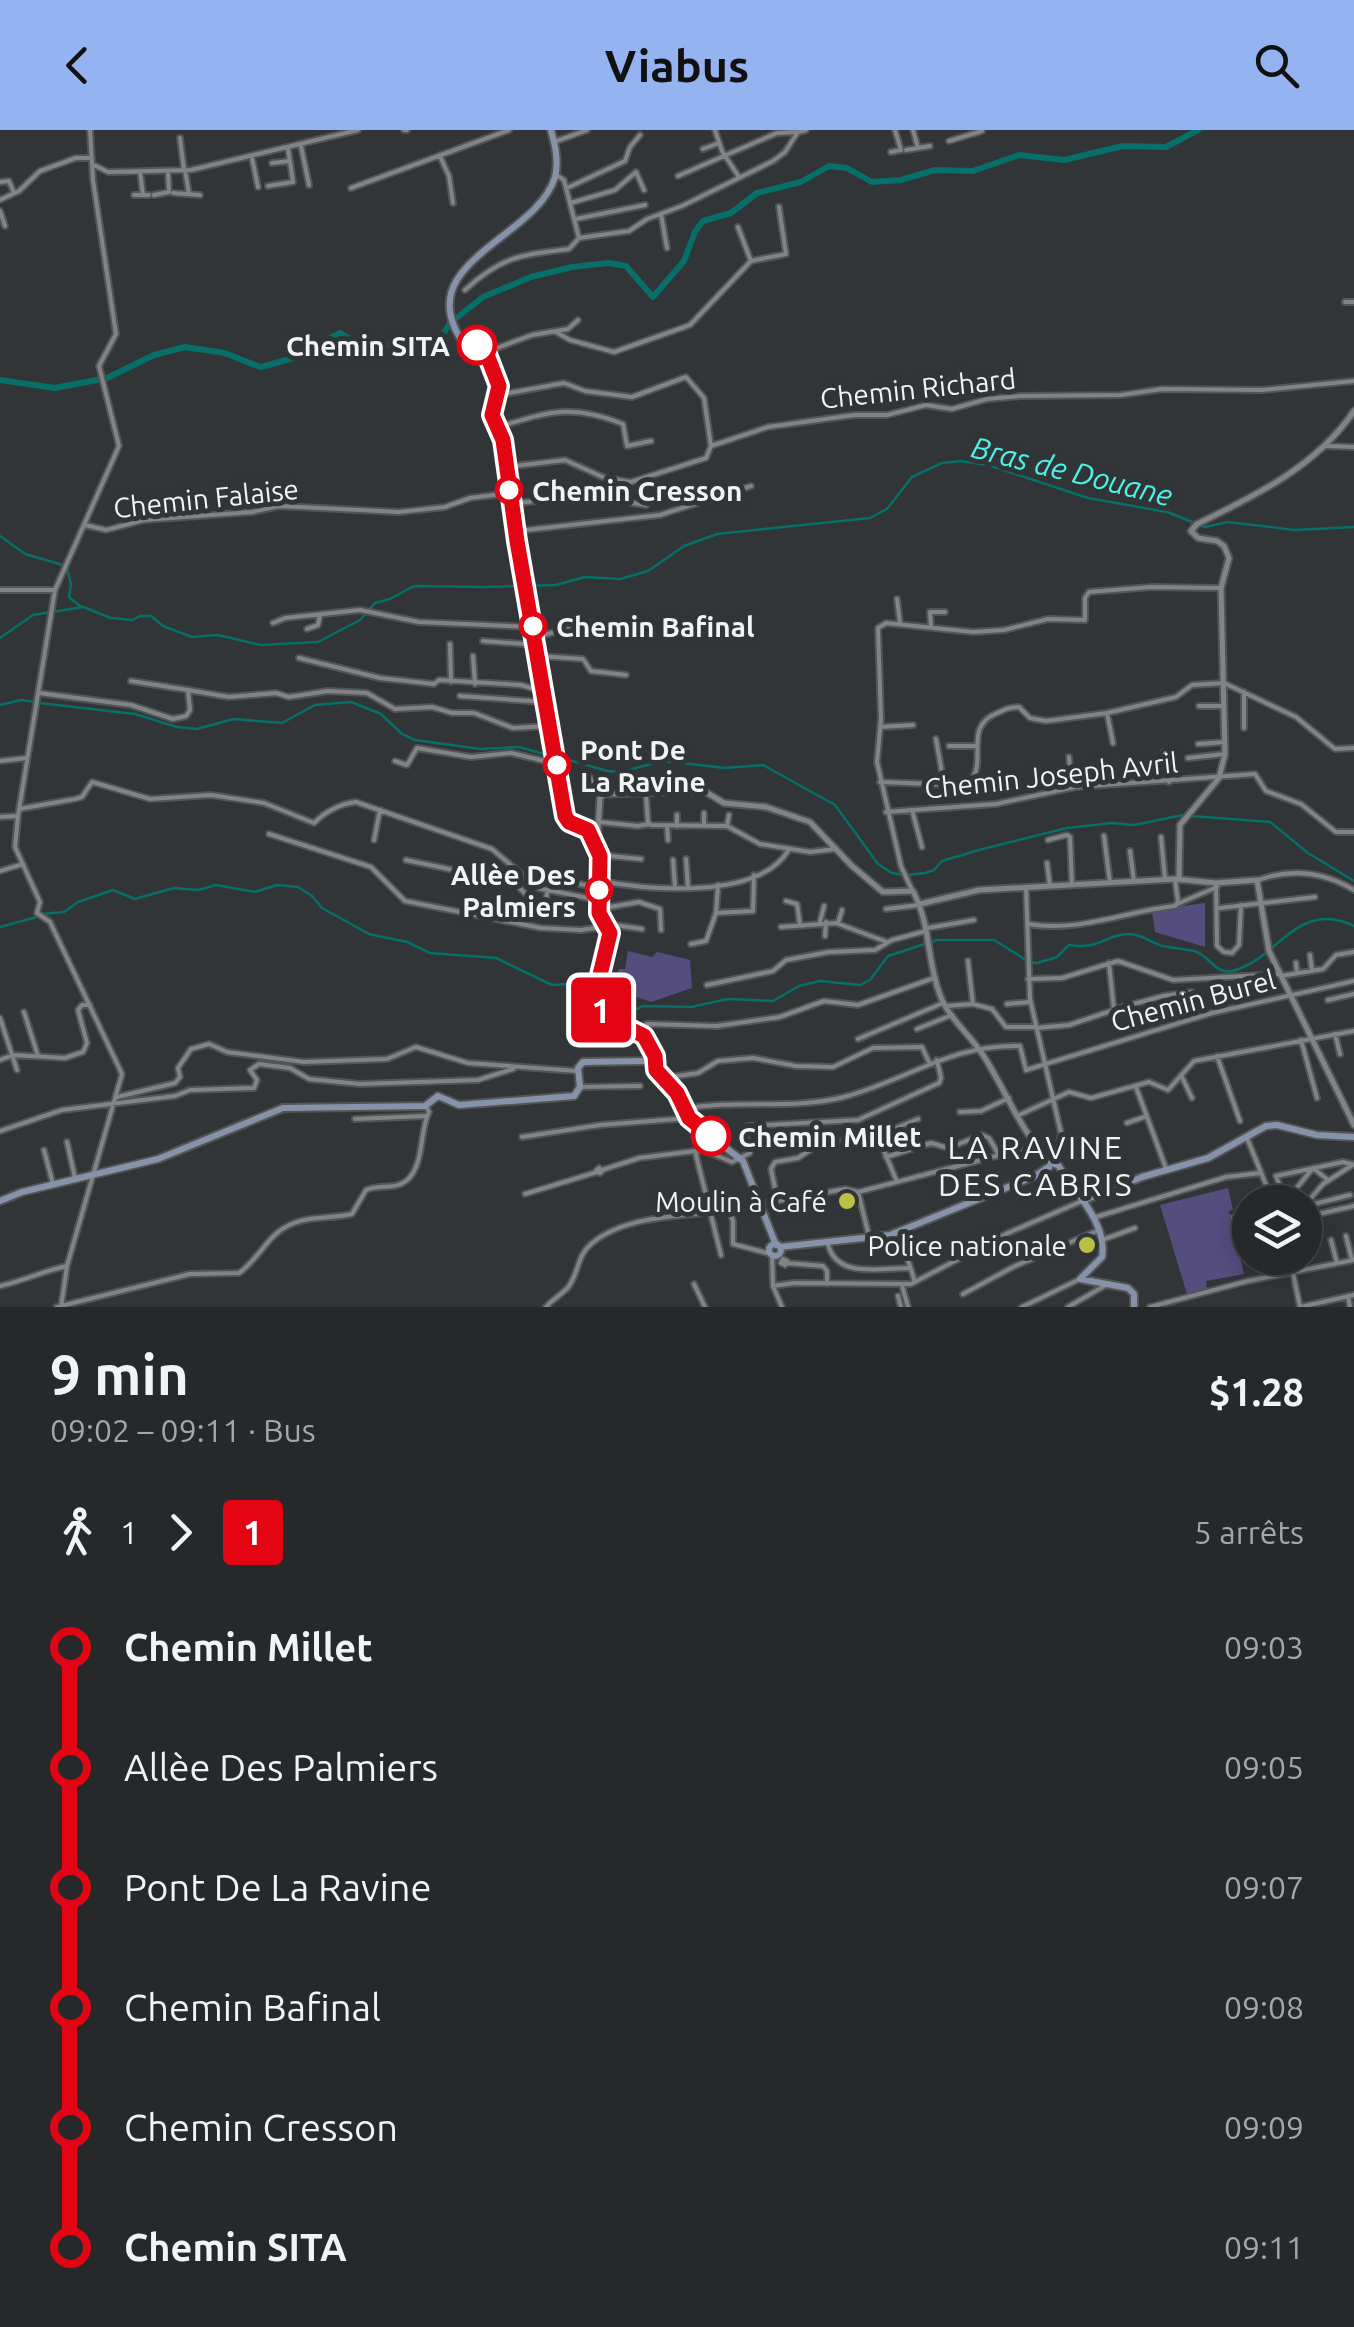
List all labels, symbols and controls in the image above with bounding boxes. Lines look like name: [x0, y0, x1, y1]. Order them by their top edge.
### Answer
icon: back: [50, 38, 105, 93]
icon: search: [1249, 38, 1304, 93]
text: Viabus: [605, 40, 749, 91]
marker: Chemin SITA: [458, 326, 496, 364]
place label: Chemin SITA: [286, 330, 450, 361]
street label: Chemin Richard: [819, 362, 1017, 414]
water label: Bras de Douane: [968, 430, 1176, 512]
street label: Chemin Falaise: [112, 473, 300, 523]
place label: Chemin Cresson: [532, 475, 742, 506]
marker: Chemin Cresson: [496, 477, 522, 503]
place label: Chemin Bafinal: [556, 611, 754, 642]
marker: Chemin Bafinal: [520, 613, 546, 639]
place label: Pont De La Ravine: [580, 734, 706, 797]
street label: Chemin Joseph Avril: [923, 746, 1179, 804]
marker: Pont De La Ravine: [544, 752, 570, 778]
place label: Allèe Des Palmiers: [451, 859, 576, 922]
marker: Allèe Des Palmiers: [586, 877, 612, 903]
street label: Chemin Burel: [1107, 963, 1279, 1037]
line badge: 1: [568, 978, 634, 1042]
text: 1: [591, 990, 611, 1030]
marker: Chemin Millet: [692, 1117, 730, 1155]
place label: Chemin Millet: [738, 1121, 921, 1152]
district label: LA RAVINE DES CABRIS: [938, 1129, 1134, 1202]
map controls: [1232, 1185, 1322, 1275]
button: layers: [1232, 1185, 1322, 1275]
place label: Moulin à Café: [655, 1186, 827, 1217]
marker: Moulin à Café: [836, 1190, 858, 1212]
place label: Police nationale: [867, 1230, 1067, 1261]
marker: Police nationale: [1076, 1234, 1098, 1256]
text: 9 min: [50, 1344, 189, 1405]
text: $1.28: [1209, 1371, 1304, 1413]
text: 09:02 – 09:11 · Bus: [50, 1412, 316, 1448]
icon: walk: [50, 1505, 105, 1560]
icon: forward: [153, 1505, 208, 1560]
text: 1: [243, 1512, 263, 1552]
text: 1: [120, 1514, 138, 1550]
text: 5 arrêts: [1194, 1514, 1304, 1550]
text: Chemin Millet: [124, 1626, 373, 1668]
text: 09:03: [1224, 1629, 1304, 1665]
text: Allèe Des Palmiers: [124, 1746, 438, 1788]
text: 09:05: [1224, 1749, 1304, 1785]
text: Pont De La Ravine: [124, 1866, 432, 1908]
text: 09:07: [1224, 1869, 1304, 1905]
text: Chemin Bafinal: [124, 1986, 381, 2028]
text: 09:08: [1224, 1989, 1304, 2025]
text: Chemin Cresson: [124, 2106, 398, 2148]
text: 09:09: [1224, 2109, 1304, 2145]
text: Chemin SITA: [124, 2226, 347, 2268]
text: 09:11: [1224, 2229, 1304, 2265]

